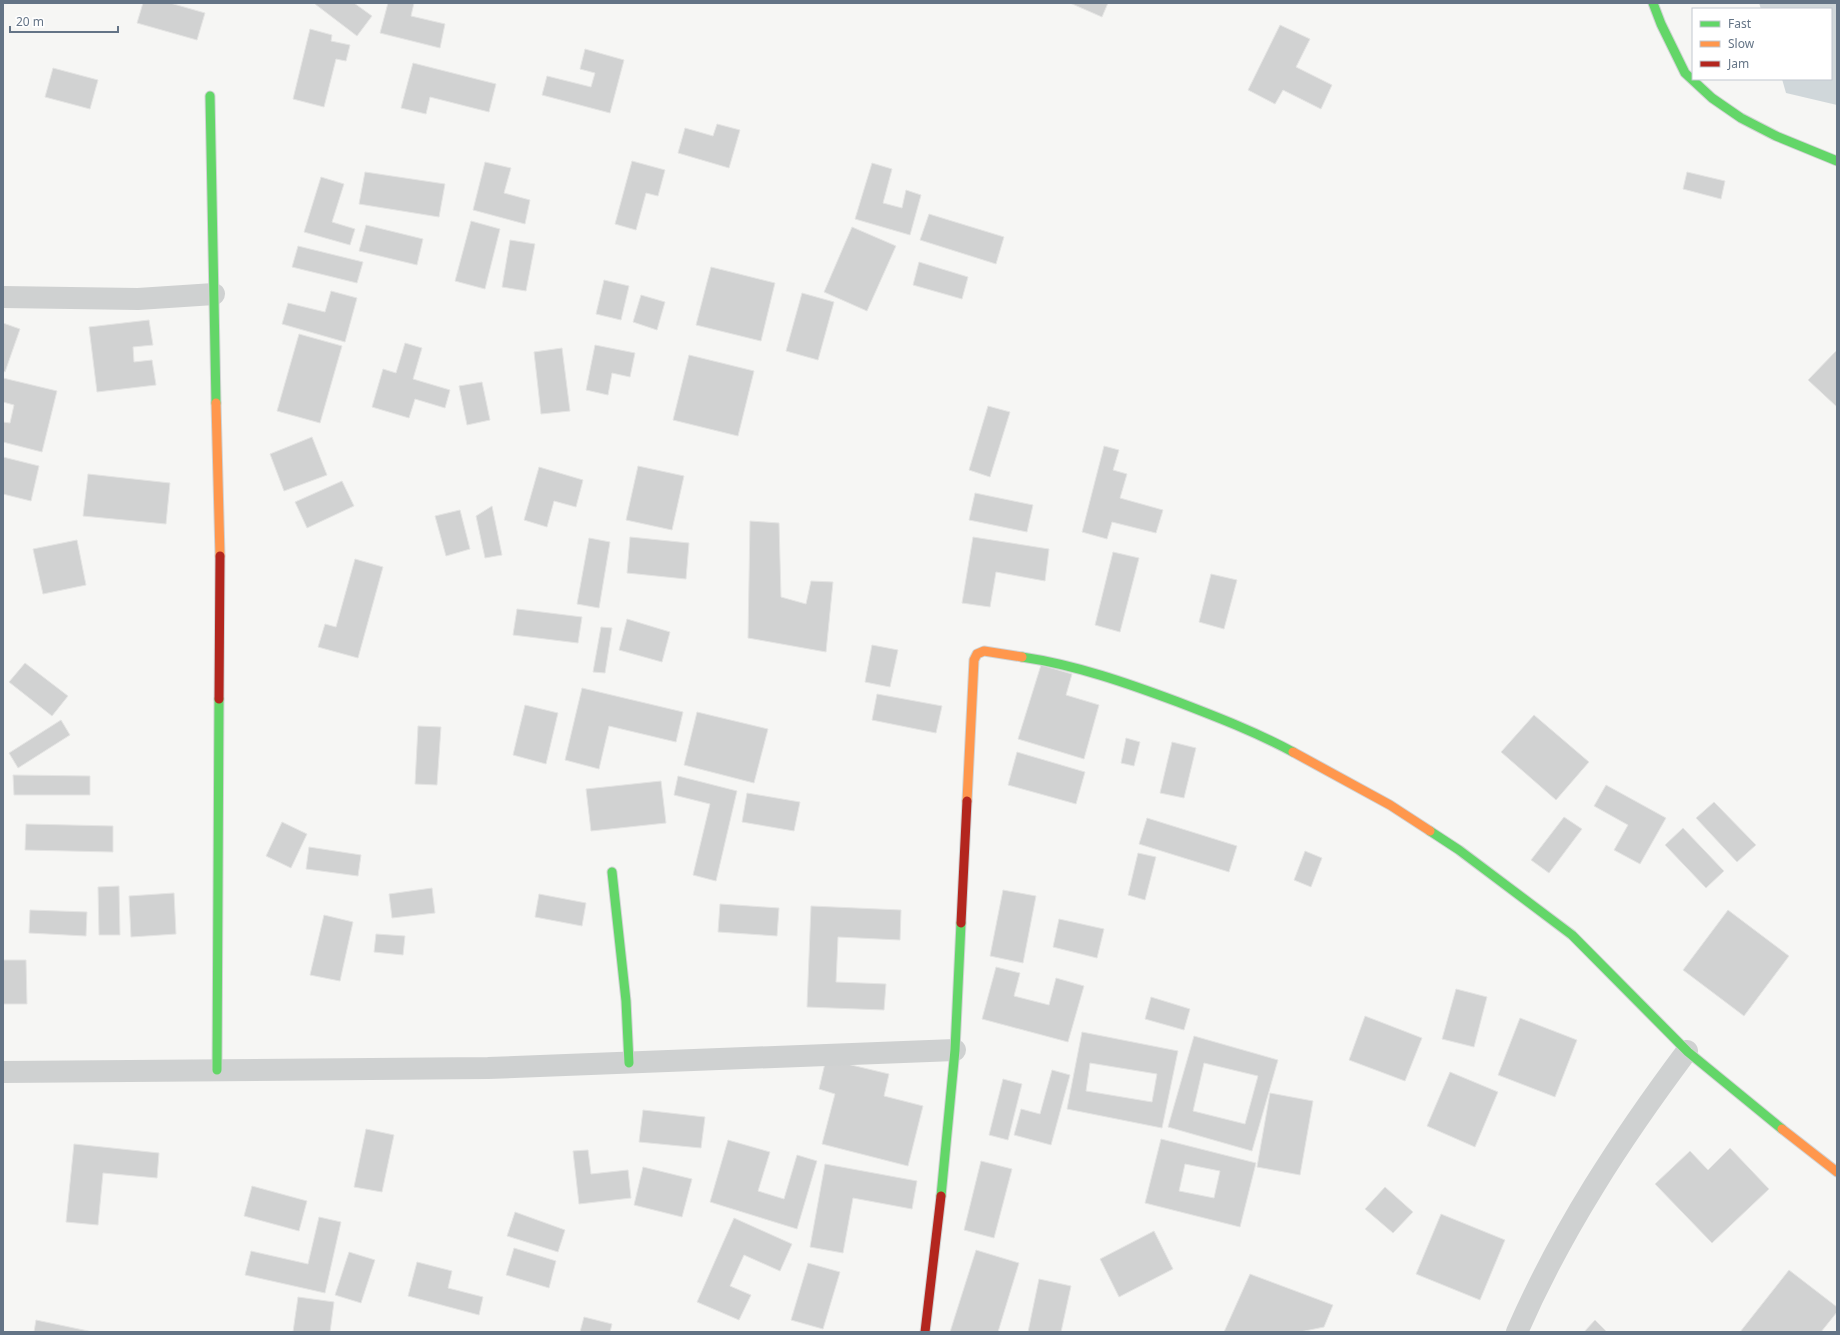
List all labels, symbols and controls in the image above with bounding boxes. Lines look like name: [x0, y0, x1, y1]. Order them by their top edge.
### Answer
scale bar: [10, 8, 118, 34]
legend: [1692, 8, 1832, 80]
text: 20 m: [16, 13, 44, 30]
text: Fast: [1728, 15, 1752, 32]
text: Slow: [1728, 35, 1755, 52]
text: Jam: [1727, 55, 1749, 72]

